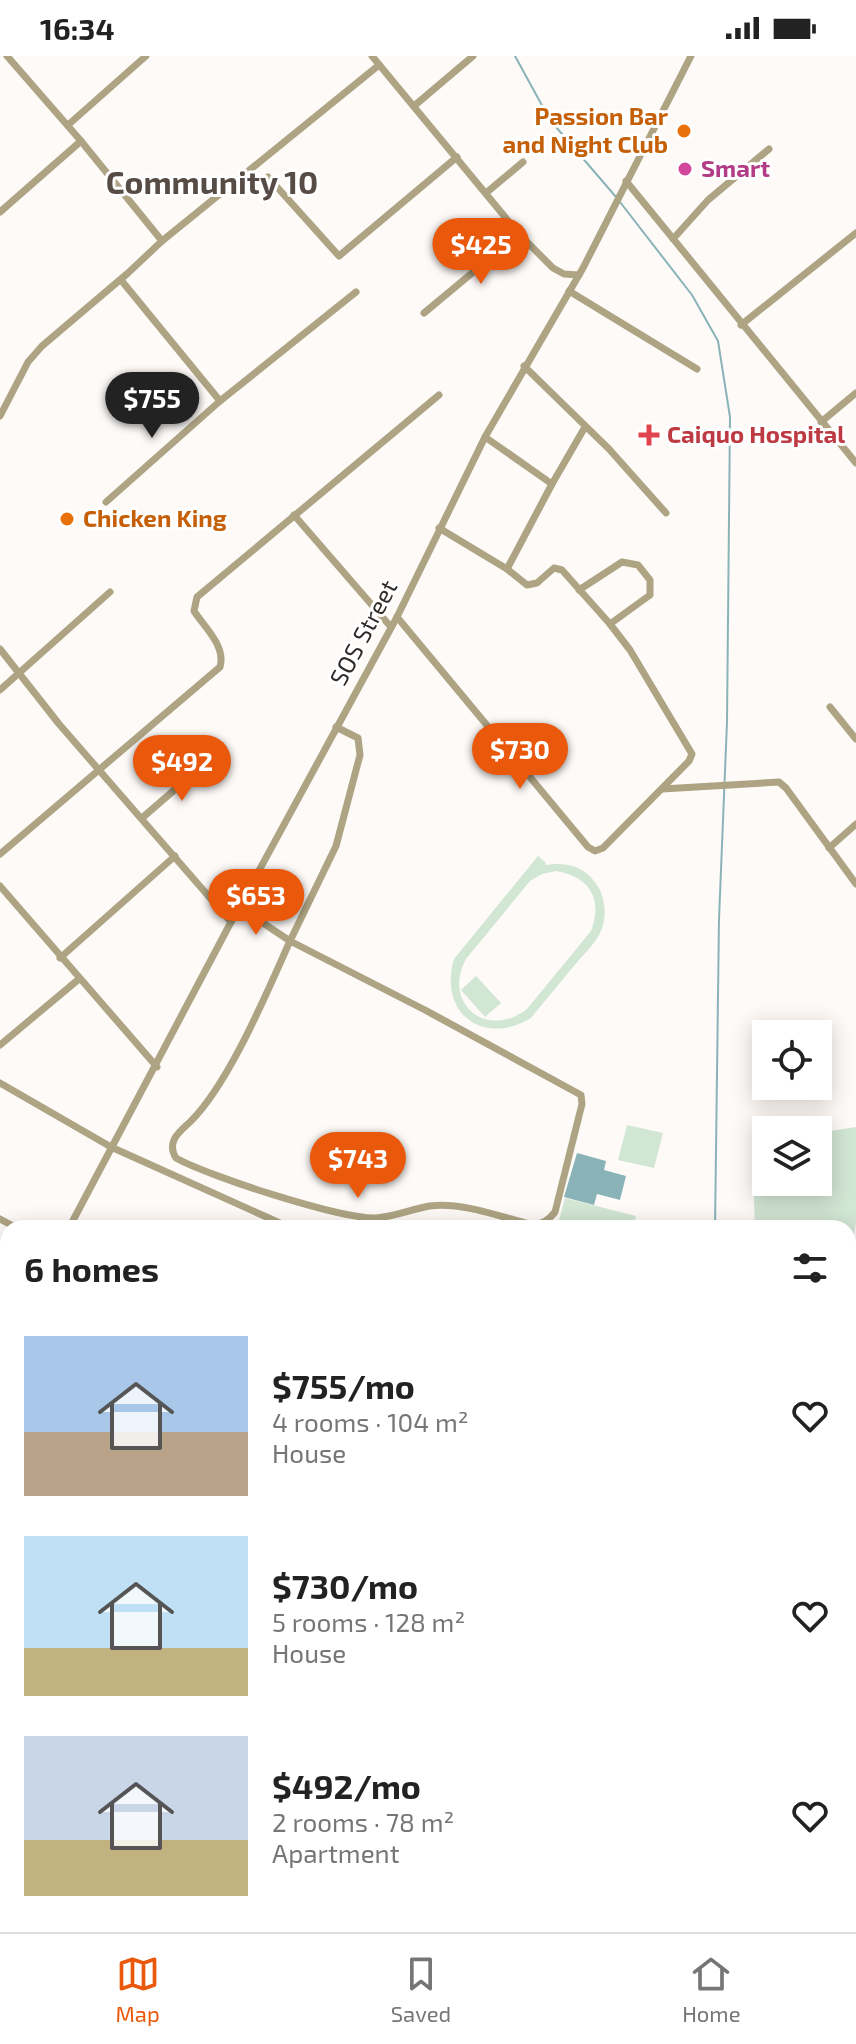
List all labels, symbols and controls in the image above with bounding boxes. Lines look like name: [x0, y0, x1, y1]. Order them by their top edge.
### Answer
text: 16:34: [40, 10, 115, 46]
place label: Passion Bar and Night Club: [503, 101, 669, 158]
marker: Passion Bar and Night Club: [675, 122, 693, 140]
place label: Smart: [701, 153, 770, 182]
marker: Smart: [676, 160, 694, 178]
district label: Community 10: [106, 162, 318, 201]
pin: $425: [434, 218, 528, 286]
text: $425: [450, 228, 512, 259]
pin: $755: [105, 372, 199, 440]
text: $755: [123, 382, 181, 413]
place label: Caiquo Hospital: [667, 419, 845, 448]
marker: Caiquo Hospital: [638, 424, 660, 446]
place label: Chicken King: [83, 503, 227, 532]
marker: Chicken King: [58, 510, 76, 528]
street label: SOS Street: [323, 575, 402, 690]
pin: $730: [473, 723, 567, 791]
text: $730: [490, 733, 550, 764]
pin: $492: [135, 735, 229, 803]
text: $492: [151, 745, 213, 776]
pin: $653: [209, 869, 303, 937]
text: $653: [226, 879, 286, 910]
map controls: [752, 1020, 832, 1196]
button: locate: [752, 1020, 832, 1100]
button: layers: [752, 1116, 832, 1196]
pin: $743: [311, 1132, 405, 1200]
text: $743: [328, 1142, 388, 1173]
icon: filters: [788, 1246, 832, 1290]
text: 6 homes: [24, 1248, 159, 1289]
text: $755/mo: [272, 1365, 415, 1406]
icon: home: [88, 1368, 184, 1464]
icon: heart: [788, 1394, 832, 1438]
text: 4 rooms · 104 m²: [272, 1406, 468, 1437]
text: House: [272, 1437, 346, 1468]
text: $730/mo: [272, 1565, 418, 1606]
icon: home: [88, 1568, 184, 1664]
icon: heart: [788, 1594, 832, 1638]
text: 5 rooms · 128 m²: [272, 1606, 465, 1637]
text: House: [272, 1637, 346, 1668]
text: $492/mo: [272, 1765, 421, 1806]
icon: home: [88, 1768, 184, 1864]
icon: heart: [788, 1794, 832, 1838]
text: 2 rooms · 78 m²: [272, 1806, 454, 1837]
text: Apartment: [272, 1837, 400, 1868]
tab: Map: [116, 1952, 160, 2026]
tab: Saved: [391, 1952, 451, 2026]
tab: Home: [682, 1952, 740, 2026]

